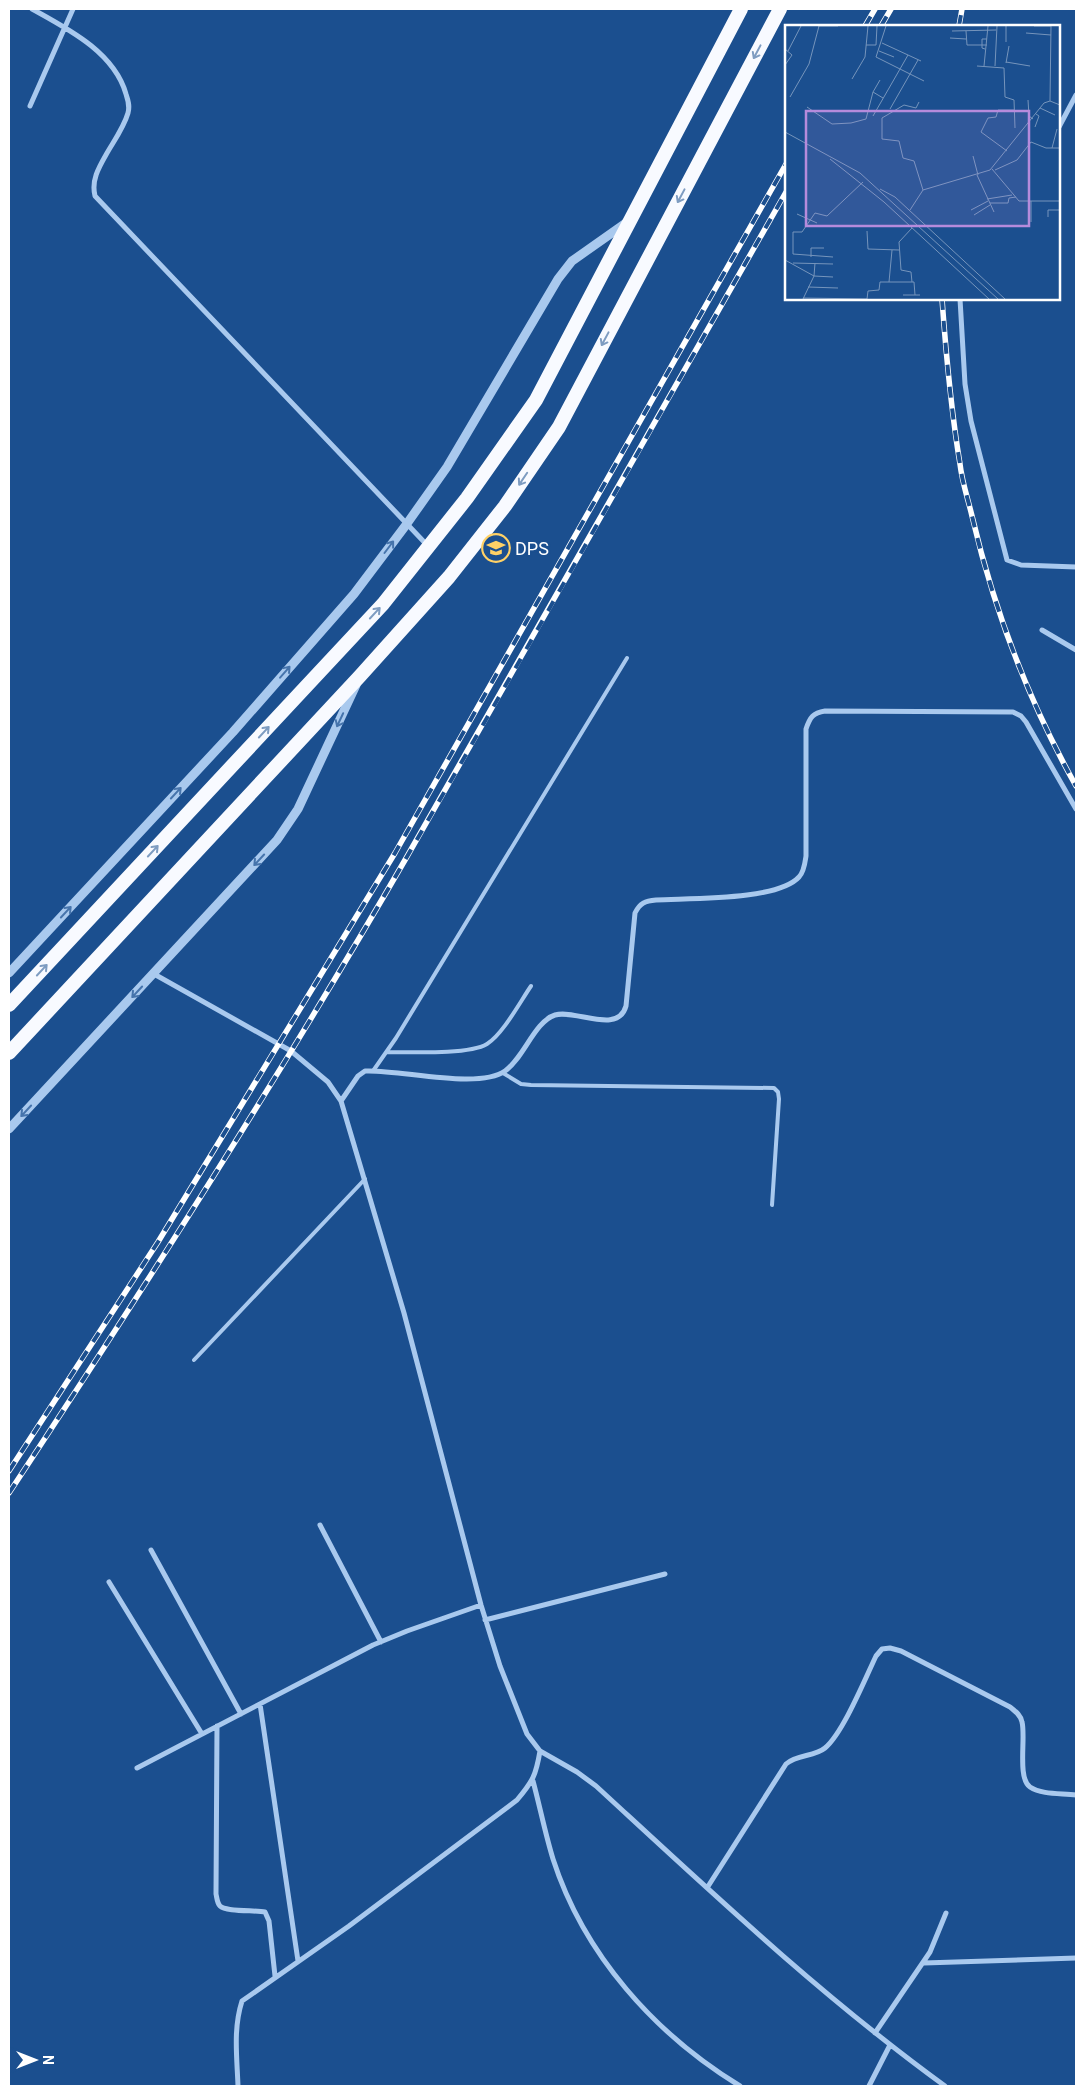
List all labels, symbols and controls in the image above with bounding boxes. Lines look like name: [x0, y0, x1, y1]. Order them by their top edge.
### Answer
inset map: [785, 25, 1060, 300]
one-way arrow: [752, 44, 761, 59]
one-way arrow: [676, 188, 685, 203]
one-way arrow: [600, 332, 610, 347]
one-way arrow: [518, 472, 528, 486]
school or university icon: DPS: [481, 533, 511, 563]
place label: DPS: [515, 538, 549, 559]
one-way arrow: [384, 541, 395, 554]
one-way arrow: [369, 607, 381, 620]
one-way arrow: [280, 666, 291, 679]
one-way arrow: [334, 712, 344, 727]
one-way arrow: [258, 726, 270, 739]
one-way arrow: [170, 786, 182, 799]
one-way arrow: [147, 845, 159, 857]
one-way arrow: [253, 854, 265, 866]
one-way arrow: [60, 905, 72, 918]
one-way arrow: [36, 963, 48, 976]
one-way arrow: [131, 986, 143, 999]
one-way arrow: [20, 1104, 32, 1117]
north arrow: [10, 2035, 60, 2085]
text: N: [40, 2055, 56, 2065]

